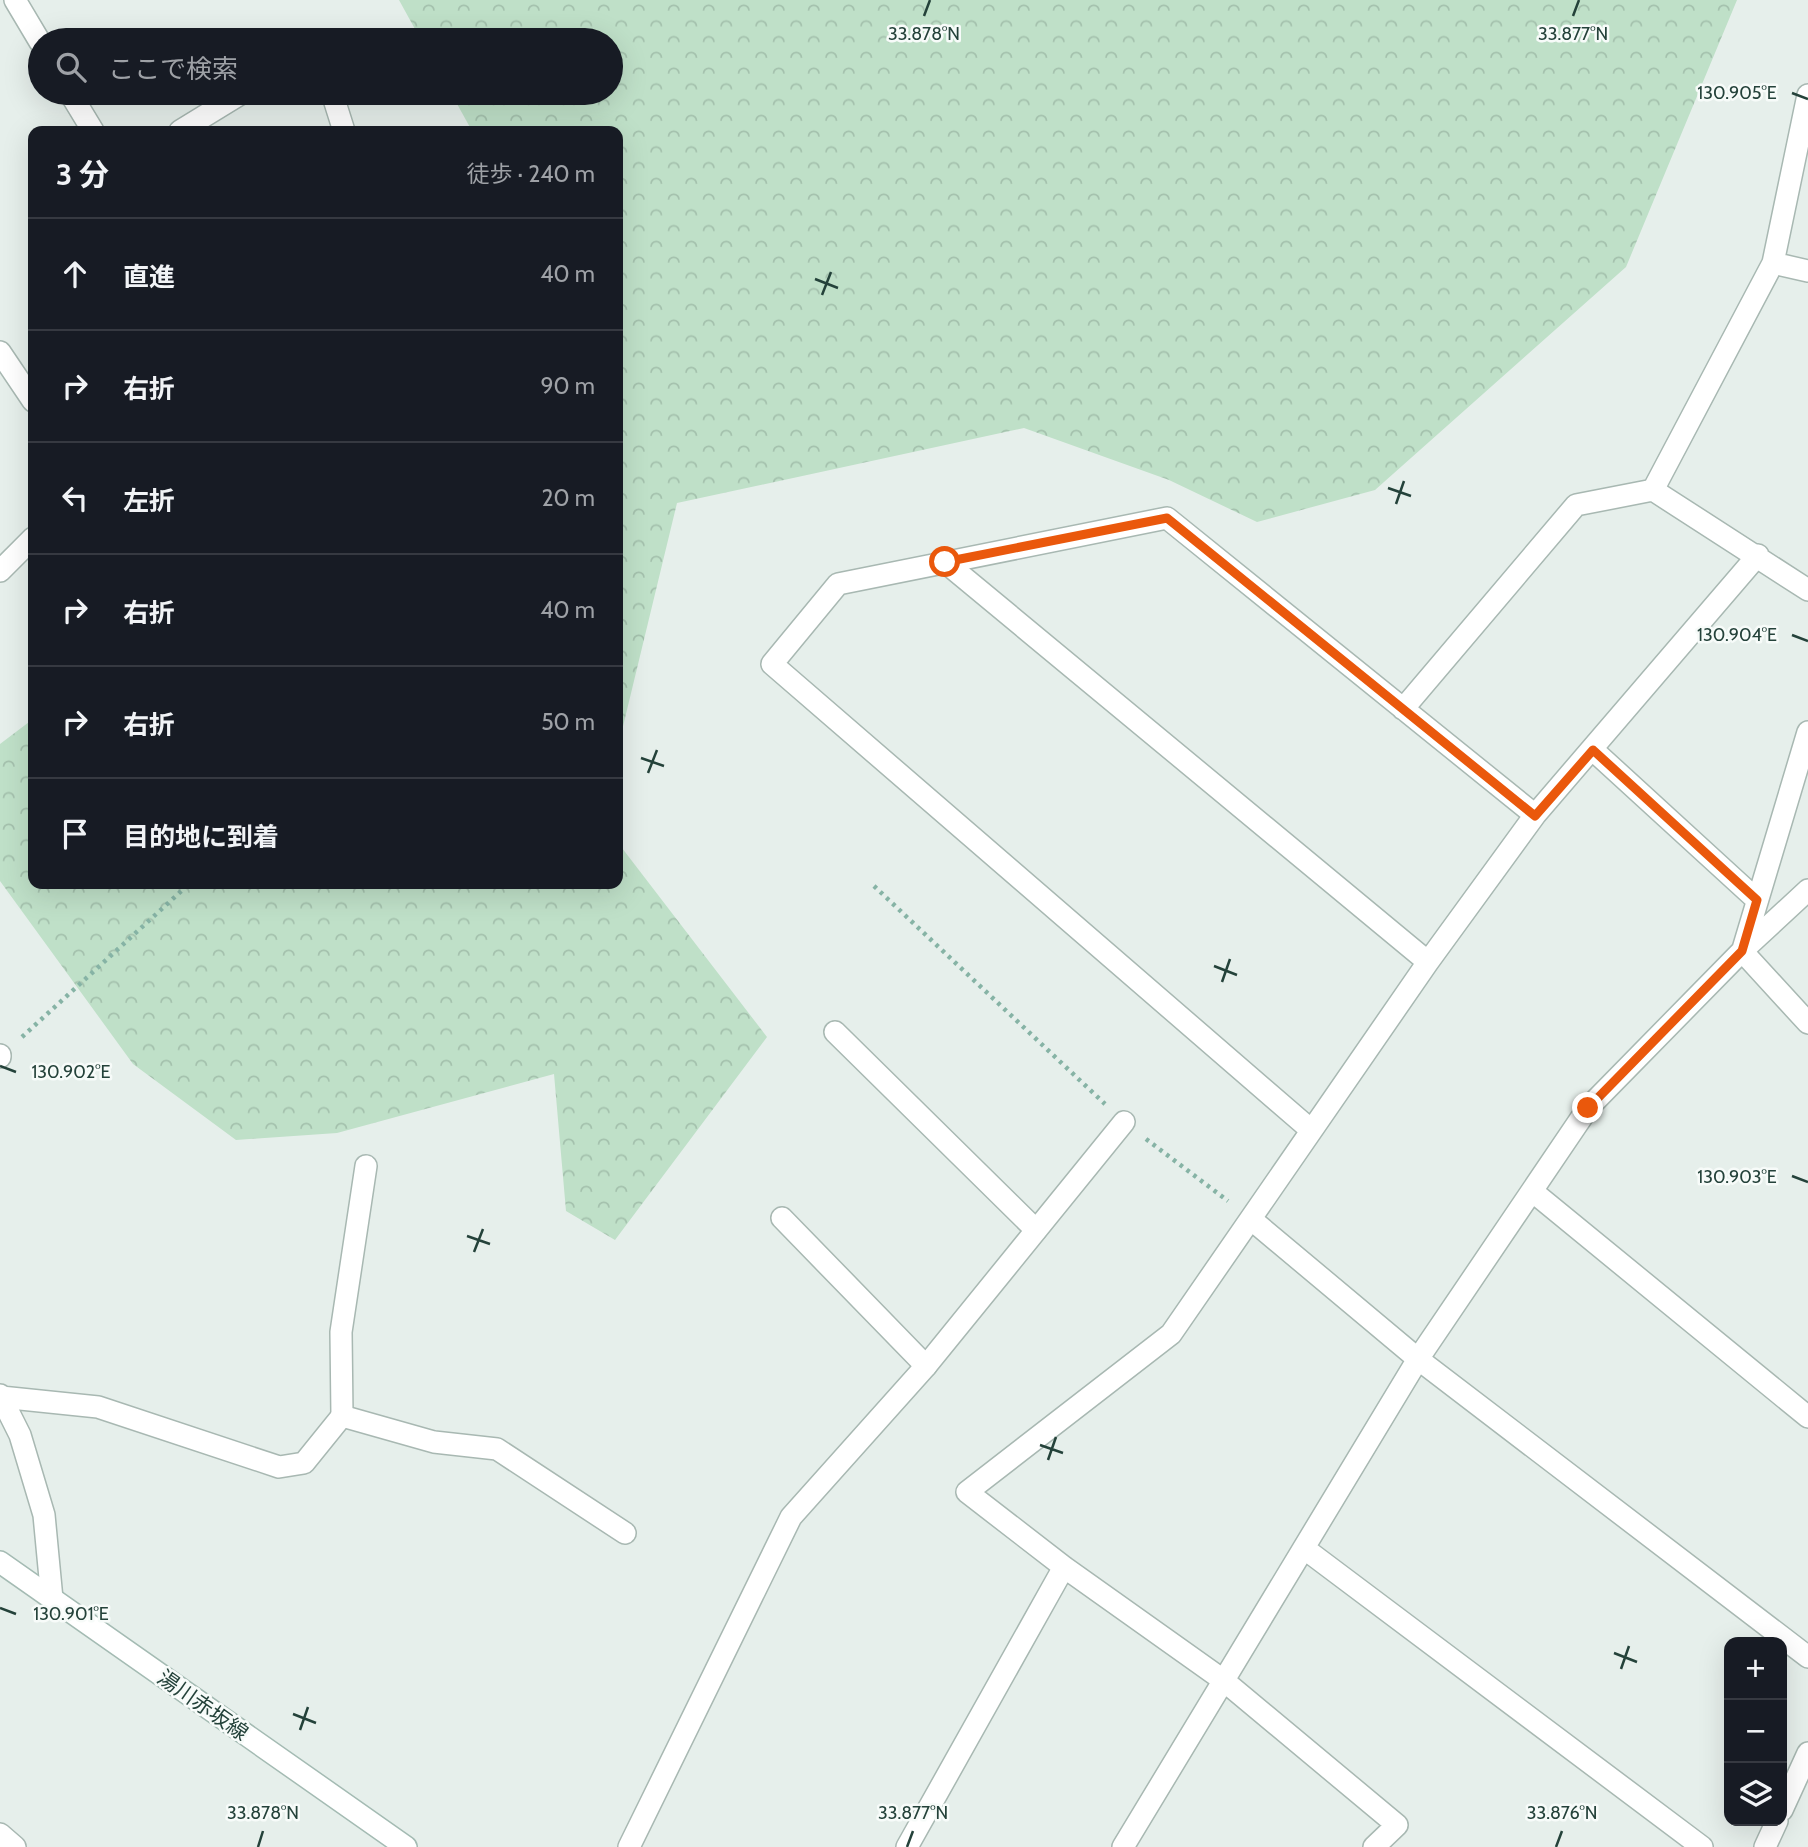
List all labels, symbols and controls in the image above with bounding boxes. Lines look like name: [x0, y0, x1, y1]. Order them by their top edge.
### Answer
text: 33.878°N: [888, 23, 960, 45]
text: 33.877°N: [1538, 23, 1608, 45]
search box: [28, 28, 623, 105]
icon: search: [52, 48, 90, 86]
text: ここで検索: [108, 53, 238, 85]
text: 130.905°E: [1697, 82, 1777, 104]
text: 3 分: [56, 156, 109, 193]
text: 徒歩 · 240 m: [466, 160, 595, 188]
icon: ahead: [56, 255, 94, 293]
text: 40 m: [540, 260, 595, 288]
text: 直進: [123, 261, 175, 293]
icon: right: [56, 367, 94, 405]
text: 90 m: [541, 372, 595, 400]
text: 右折: [123, 373, 175, 405]
icon: left: [56, 479, 94, 517]
text: 20 m: [542, 484, 595, 512]
text: 左折: [123, 485, 175, 517]
route start: [929, 546, 960, 577]
icon: right: [56, 591, 94, 629]
text: 40 m: [540, 596, 595, 624]
text: 右折: [123, 597, 175, 629]
text: 130.904°E: [1697, 624, 1777, 646]
icon: right: [56, 703, 94, 741]
text: 50 m: [541, 708, 595, 736]
text: 右折: [123, 709, 175, 741]
icon: arrive: [56, 815, 94, 853]
text: 目的地に到着: [123, 821, 279, 853]
text: 130.902°E: [31, 1061, 111, 1083]
route end: [1572, 1092, 1603, 1123]
text: 130.903°E: [1697, 1166, 1777, 1188]
text: 130.901°E: [33, 1603, 109, 1625]
map controls: [1724, 1637, 1787, 1826]
button: +: [1724, 1637, 1787, 1700]
street label: 湯川赤坂線: [153, 1665, 253, 1745]
button: −: [1724, 1700, 1787, 1763]
button: layers: [1724, 1763, 1787, 1826]
text: 33.878°N: [227, 1802, 299, 1824]
text: 33.877°N: [878, 1802, 948, 1824]
text: 33.876°N: [1527, 1802, 1597, 1824]

